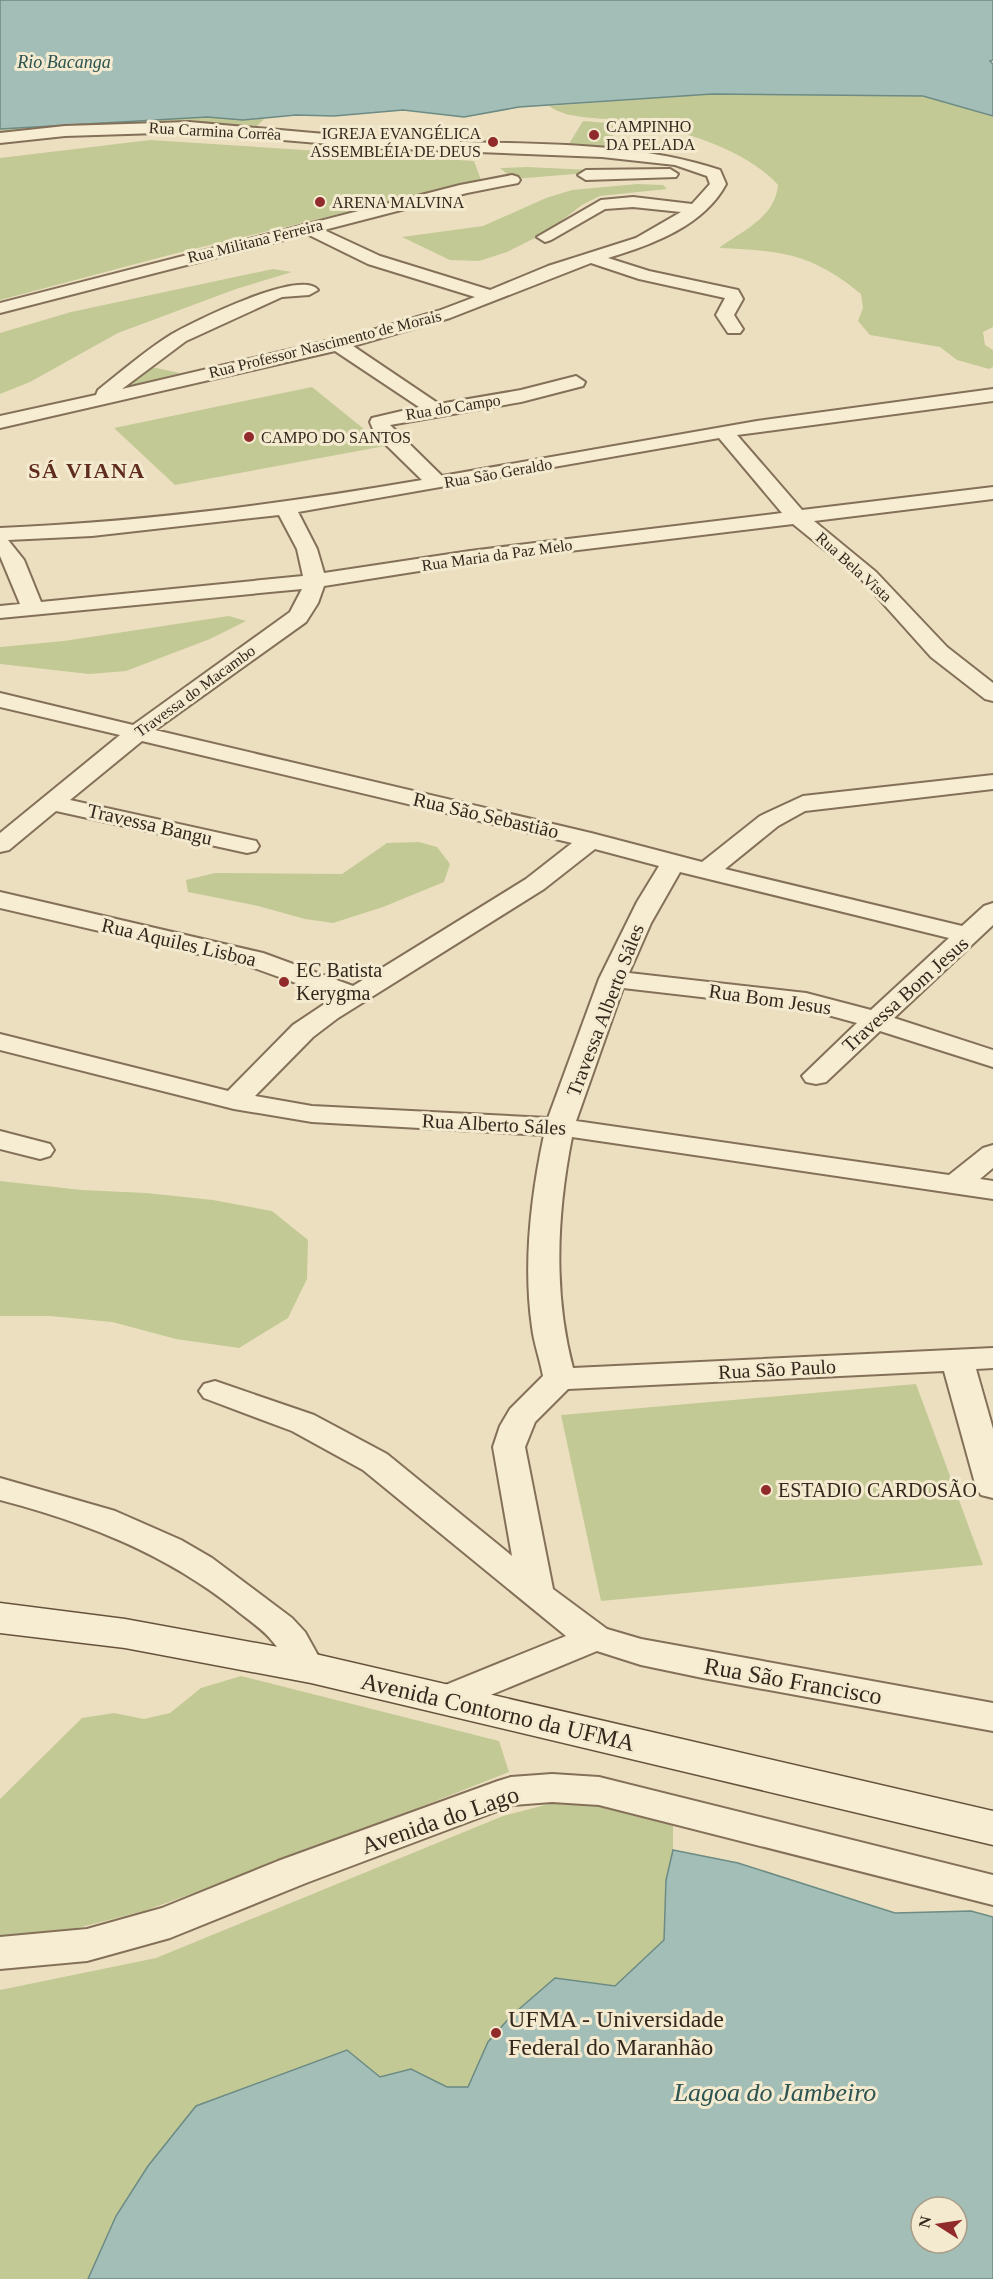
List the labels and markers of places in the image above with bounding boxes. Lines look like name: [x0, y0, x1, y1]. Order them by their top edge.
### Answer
place label: CAMPINHO DA PELADA: [606, 118, 696, 153]
place label: IGREJA EVANGÉLICA ASSEMBLÉIA DE DEUS: [310, 124, 481, 160]
marker: CAMPINHO DA PELADA: [587, 128, 601, 142]
marker: IGREJA EVANGÉLICA ASSEMBLÉIA DE DEUS: [486, 135, 500, 149]
place label: ARENA MALVINA: [332, 194, 465, 211]
marker: ARENA MALVINA: [313, 195, 327, 209]
place label: CAMPO DO SANTOS: [261, 429, 411, 446]
marker: CAMPO DO SANTOS: [242, 430, 256, 444]
place label: EC Batista Kerygma: [296, 959, 382, 1005]
marker: EC Batista Kerygma: [277, 975, 291, 989]
place label: ESTADIO CARDOSÃO: [778, 1478, 977, 1501]
marker: ESTADIO CARDOSÃO: [759, 1483, 773, 1497]
place label: UFMA - Universidade Federal do Maranhão: [508, 2006, 724, 2060]
marker: UFMA - Universidade Federal do Maranhão: [489, 2026, 503, 2040]

